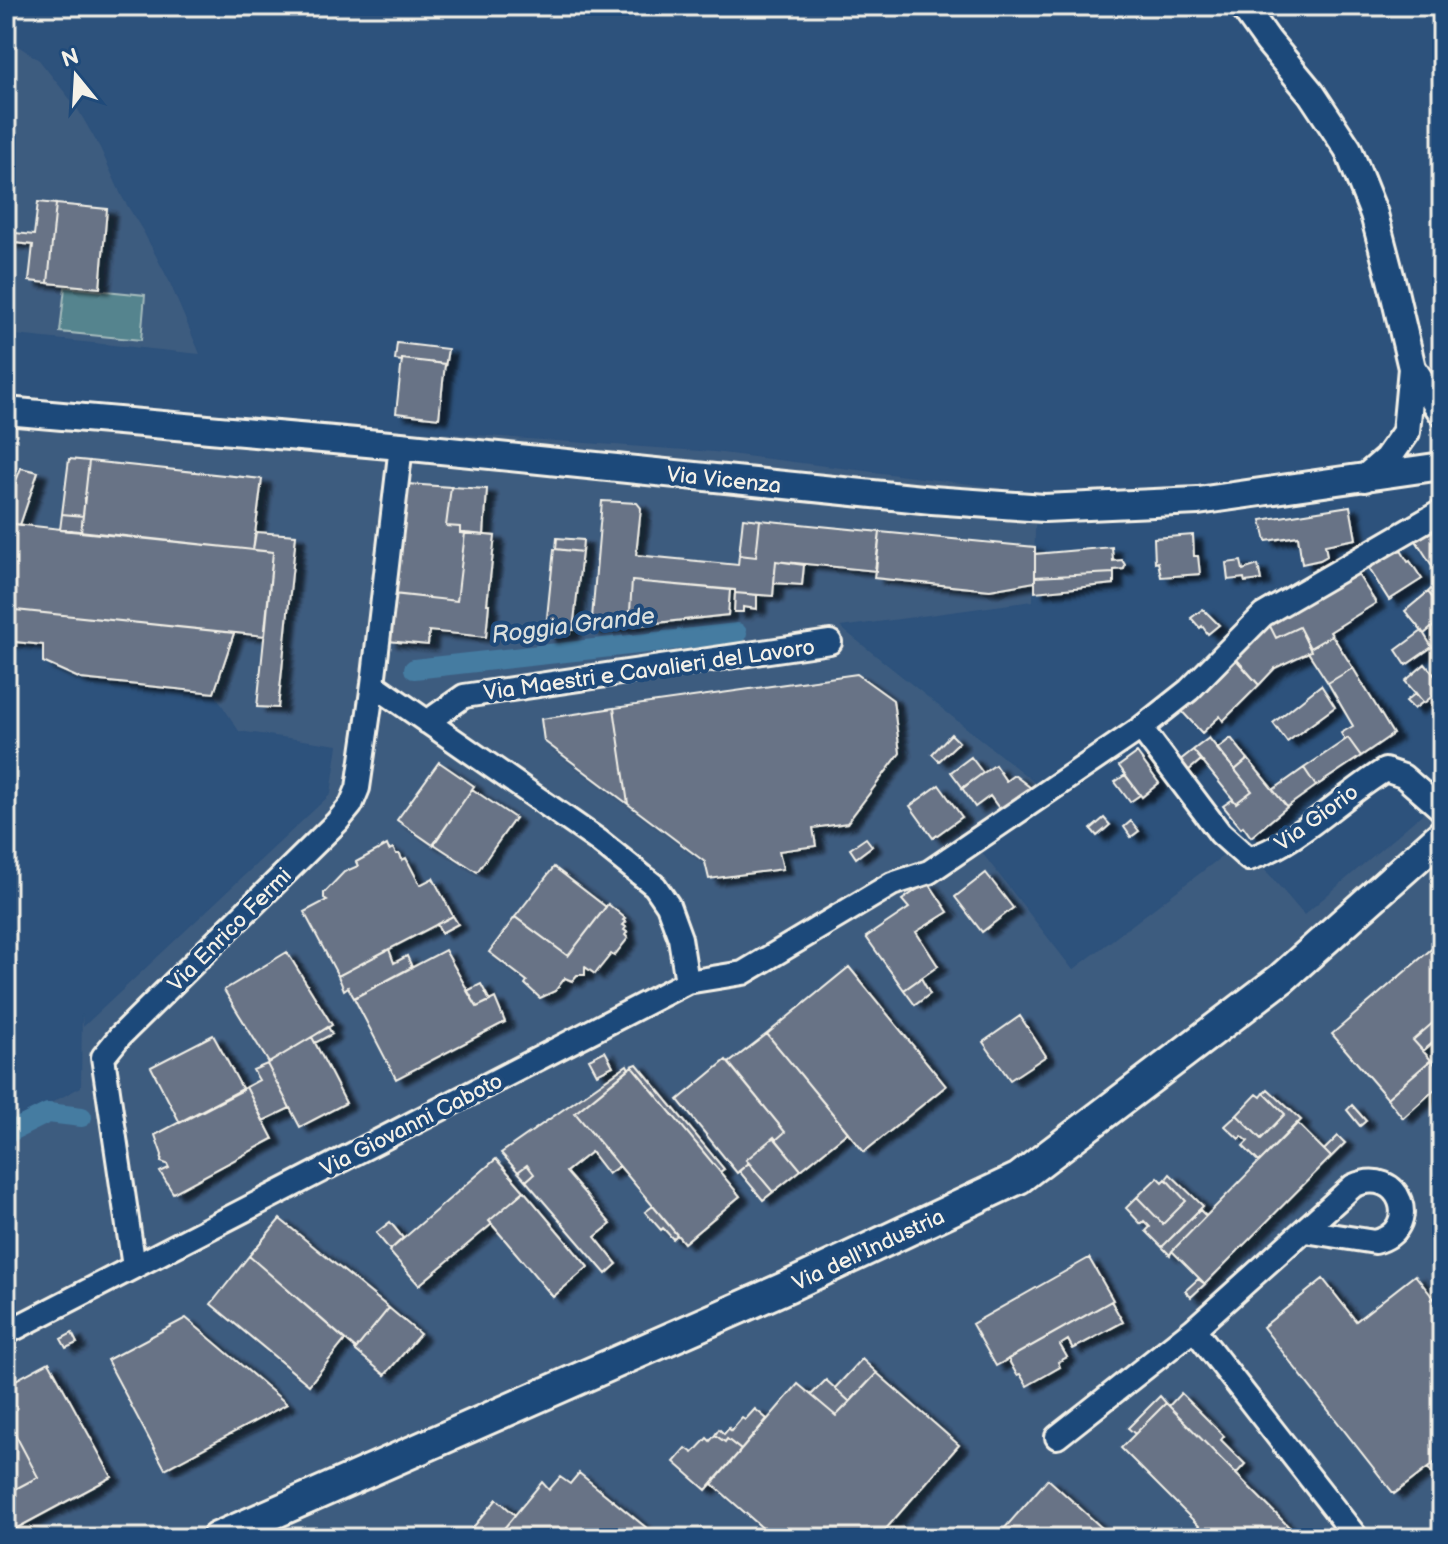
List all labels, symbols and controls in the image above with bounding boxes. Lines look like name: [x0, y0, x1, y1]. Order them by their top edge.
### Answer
north arrow: [36, 36, 116, 116]
text: N: [58, 43, 82, 74]
street label: Via Vicenza: [665, 461, 782, 500]
water label: Roggia Grande: [490, 601, 656, 650]
street label: Via Maestri e Cavalieri del Lavoro: [482, 634, 816, 707]
street label: Via Giorio: [1270, 779, 1364, 858]
street label: Via Enrico Fermi: [163, 863, 298, 998]
street label: Via Giovanni Caboto: [316, 1068, 507, 1183]
street label: Via dell'Industria: [788, 1203, 949, 1297]

